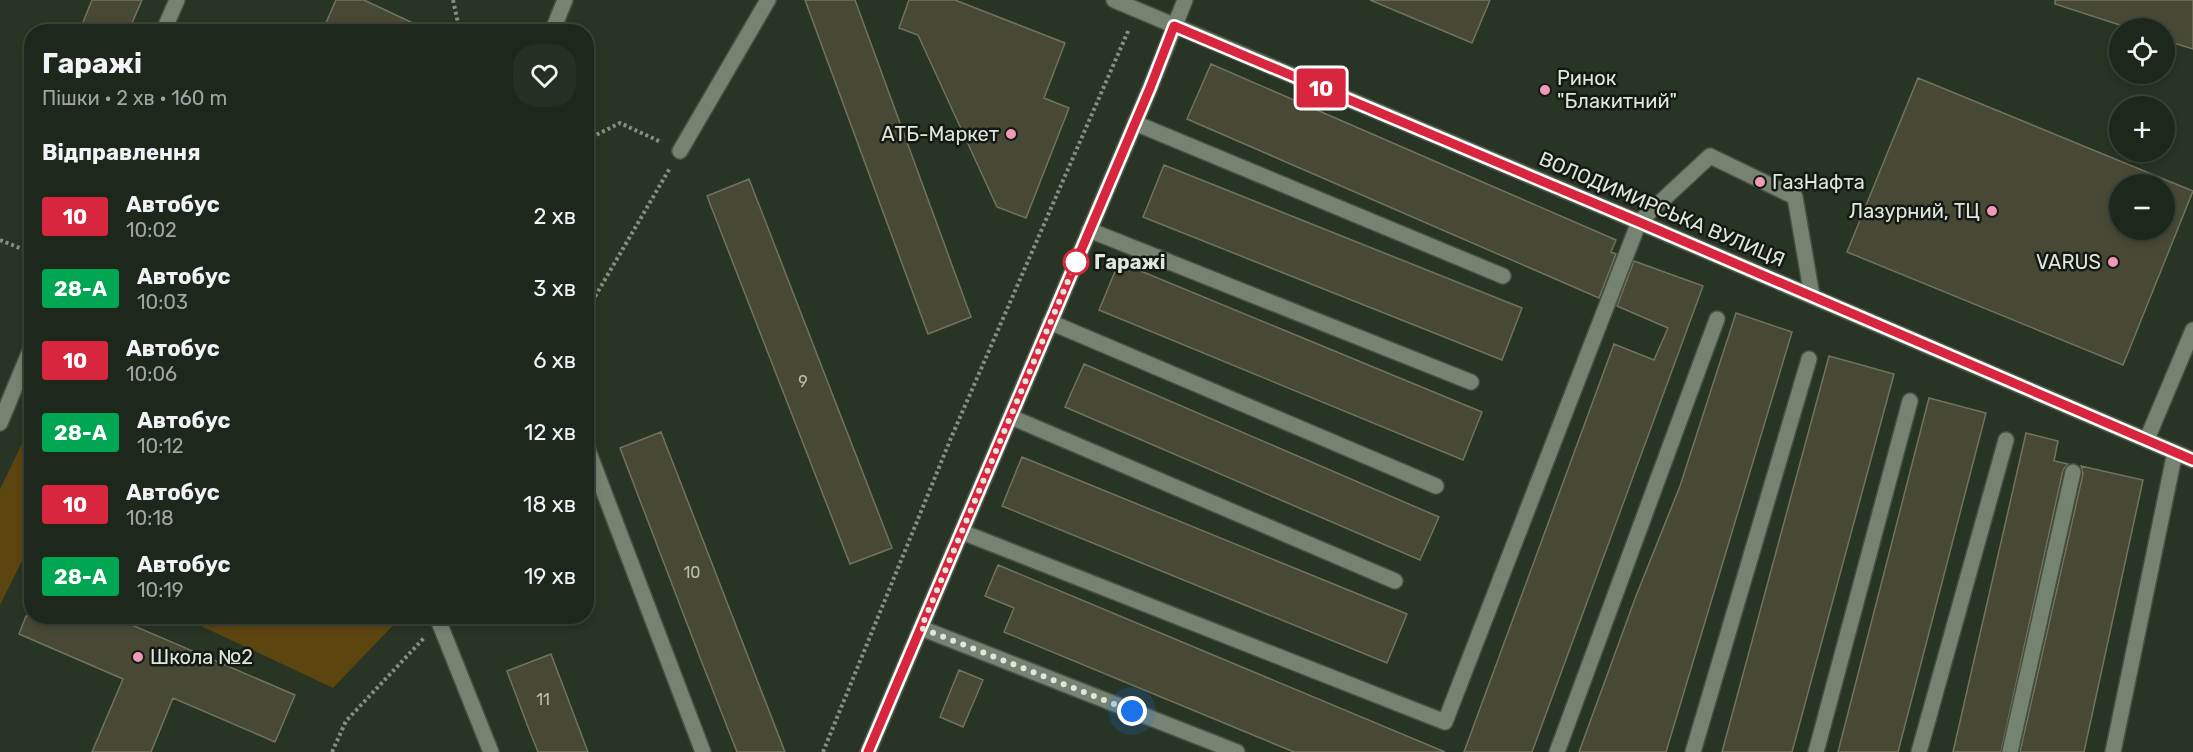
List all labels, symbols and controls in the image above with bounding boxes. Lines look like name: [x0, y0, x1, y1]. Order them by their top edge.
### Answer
map controls: [2109, 18, 2175, 240]
button: locate: [2109, 18, 2175, 84]
button: heart: [513, 44, 576, 107]
text: Гаражі: [42, 47, 142, 80]
place label: Ринок "Блакитний": [1557, 66, 1677, 113]
line badge: 10: [1294, 68, 1348, 107]
text: 10: [1309, 76, 1333, 101]
marker: Ринок "Блакитний": [1538, 83, 1552, 97]
text: Пішки · 2 хв · 160 m: [42, 86, 227, 110]
button: +: [2109, 96, 2175, 162]
place label: АТБ-Маркет: [881, 122, 999, 146]
marker: АТБ-Маркет: [1004, 127, 1018, 141]
text: Відправлення: [42, 139, 200, 166]
street label: ВОЛОДИМИРСЬКА ВУЛИЦЯ: [1535, 146, 1789, 272]
place label: ГазНафта: [1772, 170, 1865, 194]
button: −: [2109, 174, 2175, 240]
marker: ГазНафта: [1753, 175, 1767, 189]
text: Автобус: [126, 191, 220, 218]
place label: Лазурний, ТЦ: [1849, 199, 1980, 223]
text: 2 хв: [533, 203, 576, 230]
text: 10: [63, 204, 87, 229]
marker: Лазурний, ТЦ: [1985, 204, 1999, 218]
text: 10:02: [126, 218, 177, 242]
marker: Гаражі: [1063, 249, 1089, 275]
place label: Гаражі: [1094, 250, 1166, 274]
place label: VARUS: [2036, 250, 2101, 274]
marker: VARUS: [2106, 255, 2120, 269]
text: Автобус: [137, 263, 231, 290]
text: 3 хв: [533, 275, 576, 302]
text: 28-А: [54, 276, 107, 301]
text: 10:03: [137, 290, 188, 314]
text: Автобус: [126, 335, 220, 362]
text: 6 хв: [533, 347, 576, 374]
text: 10: [63, 348, 87, 373]
text: 10:06: [126, 362, 177, 386]
house number: 9: [798, 372, 808, 391]
text: Автобус: [137, 407, 231, 434]
text: 12 хв: [524, 419, 576, 446]
text: 28-А: [54, 420, 107, 445]
text: 10:12: [137, 434, 184, 458]
text: Автобус: [126, 479, 220, 506]
text: 18 хв: [523, 491, 576, 518]
text: 10: [63, 492, 87, 517]
text: 10:18: [126, 506, 174, 530]
text: Автобус: [137, 551, 231, 578]
text: 19 хв: [524, 563, 576, 590]
house number: 10: [683, 563, 701, 582]
text: 28-А: [54, 564, 107, 589]
text: 10:19: [137, 578, 184, 602]
place label: Школа №2: [150, 645, 253, 669]
marker: Школа №2: [131, 650, 145, 664]
house number: 11: [536, 690, 550, 709]
your location: [1117, 696, 1147, 726]

